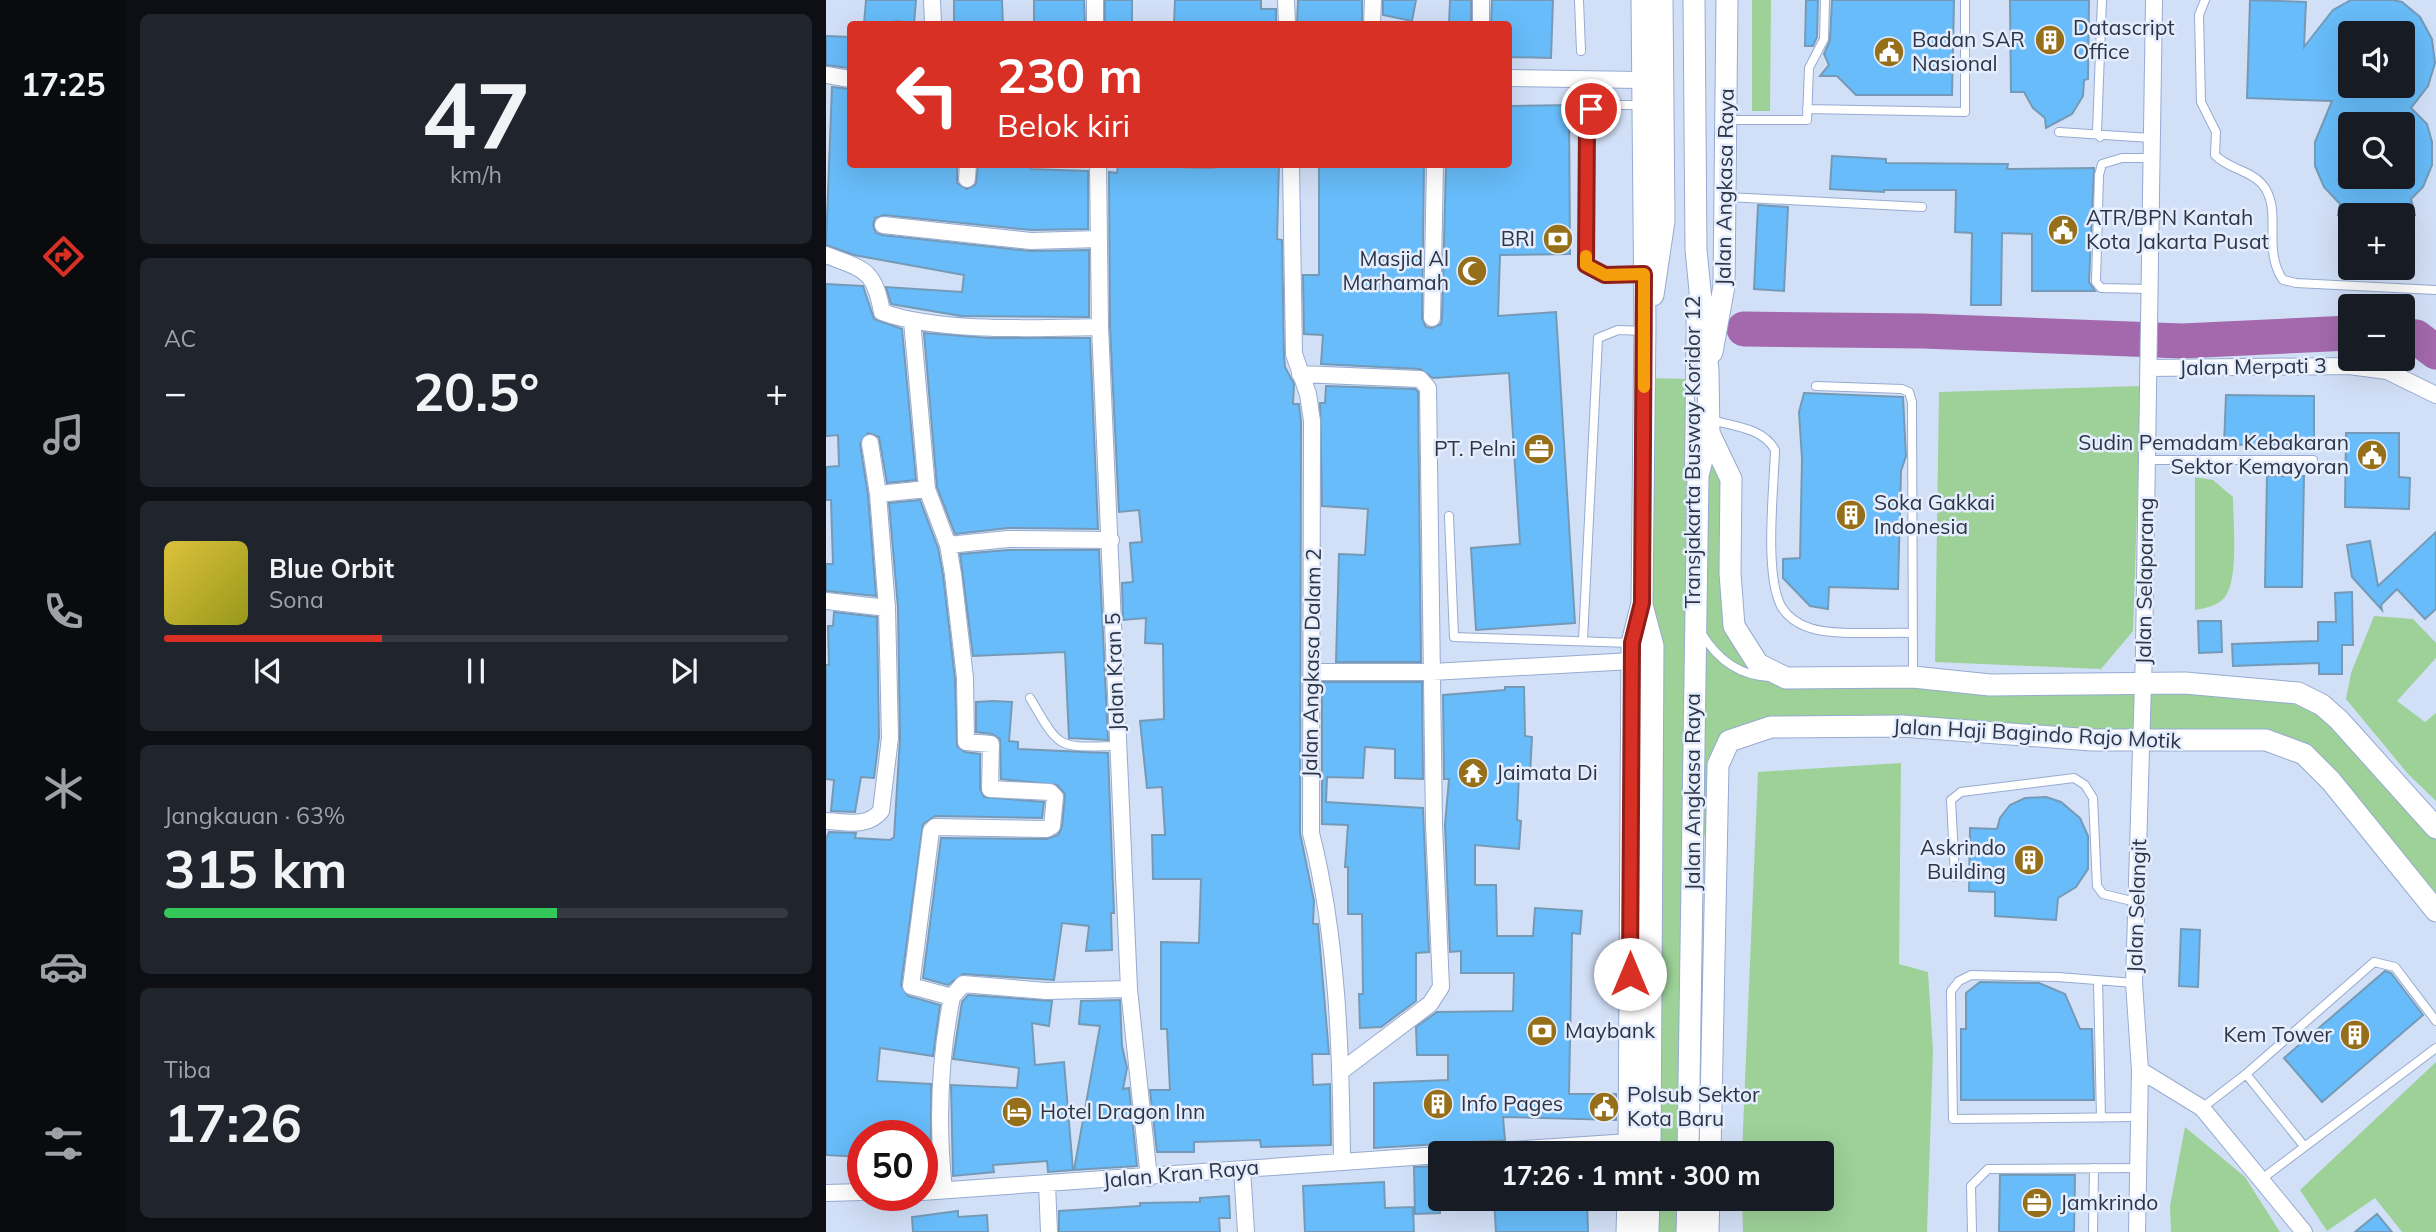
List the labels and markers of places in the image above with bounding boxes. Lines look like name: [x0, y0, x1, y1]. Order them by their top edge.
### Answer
place label: Datascript Office: [2073, 14, 2175, 64]
building icon: Datascript Office: [2033, 23, 2067, 57]
place label: Badan SAR Nasional: [1912, 26, 2025, 76]
public building icon: Badan SAR Nasional: [1872, 35, 1906, 69]
pin: [1561, 79, 1621, 139]
place label: ATR/BPN Kantah Kota Jakarta Pusat: [2086, 204, 2269, 254]
public building icon: ATR/BPN Kantah Kota Jakarta Pusat: [2046, 213, 2080, 247]
bank icon: BRI: [1541, 222, 1575, 256]
place label: BRI: [1501, 225, 1535, 251]
place label: Masjid Al Marhamah: [1343, 245, 1449, 295]
mosque icon: Masjid Al Marhamah: [1455, 254, 1489, 288]
place label: Sudin Pemadam Kebakaran Sektor Kemayoran: [2078, 429, 2349, 479]
office icon: PT. Pelni: [1522, 432, 1556, 466]
place label: PT. Pelni: [1434, 435, 1516, 461]
public building icon: Sudin Pemadam Kebakaran Sektor Kemayoran: [2355, 438, 2389, 472]
place label: Soka Gakkai Indonesia: [1874, 489, 1995, 539]
building icon: Soka Gakkai Indonesia: [1834, 498, 1868, 532]
temple icon: Jaimata Di: [1456, 756, 1490, 790]
place label: Jaimata Di: [1496, 759, 1598, 785]
place label: Askrindo Building: [1920, 834, 2006, 884]
building icon: Askrindo Building: [2012, 843, 2046, 877]
bank icon: Maybank: [1525, 1014, 1559, 1048]
place label: Maybank: [1565, 1017, 1655, 1043]
building icon: Kem Tower: [2338, 1018, 2372, 1052]
place label: Kem Tower: [2224, 1021, 2332, 1047]
place label: Polsub Sektor Kota Baru: [1627, 1081, 1760, 1131]
building icon: Info Pages: [1421, 1087, 1455, 1121]
place label: Info Pages: [1461, 1090, 1563, 1116]
public building icon: Polsub Sektor Kota Baru: [1587, 1090, 1621, 1124]
hotel icon: Hotel Dragon Inn: [1000, 1095, 1034, 1129]
place label: Hotel Dragon Inn: [1040, 1098, 1205, 1124]
office icon: Jamkrindo: [2020, 1186, 2054, 1220]
place label: Jamkrindo: [2060, 1189, 2158, 1215]

